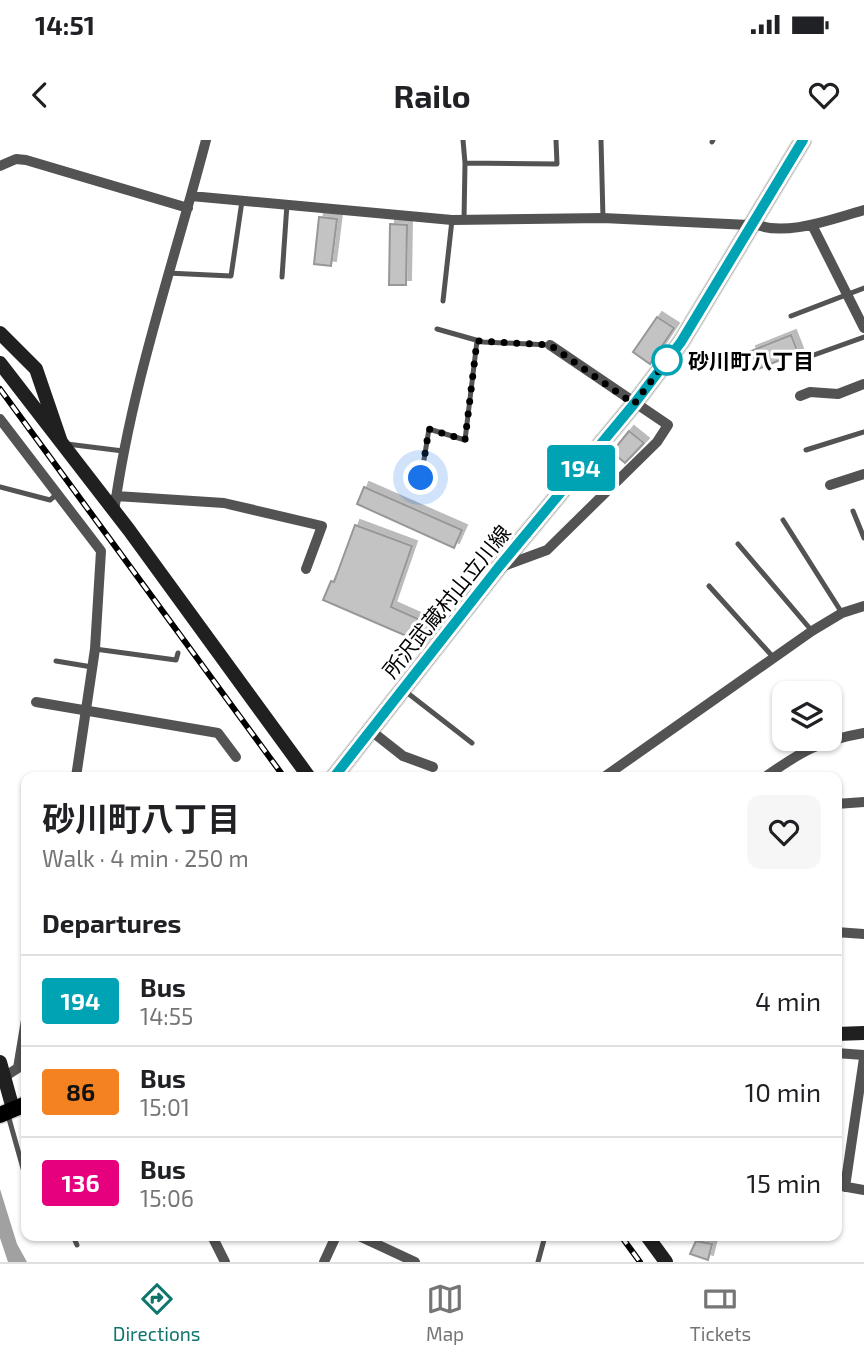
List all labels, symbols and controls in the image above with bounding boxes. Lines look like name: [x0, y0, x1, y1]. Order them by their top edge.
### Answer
text: 14:51: [35, 9, 95, 40]
icon: back: [21, 76, 59, 114]
text: Railo: [393, 76, 471, 114]
icon: heart: [805, 76, 843, 114]
marker: 砂川町八丁目: [652, 345, 682, 375]
place label: 砂川町八丁目: [688, 348, 814, 373]
line badge: 194: [541, 445, 621, 491]
text: 194: [561, 453, 601, 482]
your location: [403, 460, 438, 495]
street label: 所沢武蔵村山立川線: [377, 520, 515, 682]
map controls: [772, 681, 842, 751]
button: layers: [772, 681, 842, 751]
button: heart: [747, 795, 821, 869]
text: 砂川町八丁目: [42, 798, 240, 838]
text: Walk · 4 min · 250 m: [42, 844, 249, 872]
text: Departures: [42, 907, 181, 938]
text: Bus: [140, 971, 186, 1002]
text: 4 min: [755, 985, 821, 1016]
text: 194: [61, 986, 100, 1015]
text: 14:55: [140, 1002, 193, 1030]
text: Bus: [140, 1062, 186, 1093]
text: 10 min: [745, 1076, 821, 1107]
text: 86: [66, 1077, 95, 1106]
text: 15:01: [140, 1093, 190, 1121]
text: Bus: [140, 1153, 186, 1184]
text: 15 min: [747, 1167, 821, 1198]
text: 136: [61, 1168, 100, 1197]
text: 15:06: [140, 1184, 194, 1212]
tab: Directions: [113, 1280, 200, 1345]
tab: Map: [426, 1280, 464, 1345]
tab: Tickets: [690, 1280, 751, 1345]

